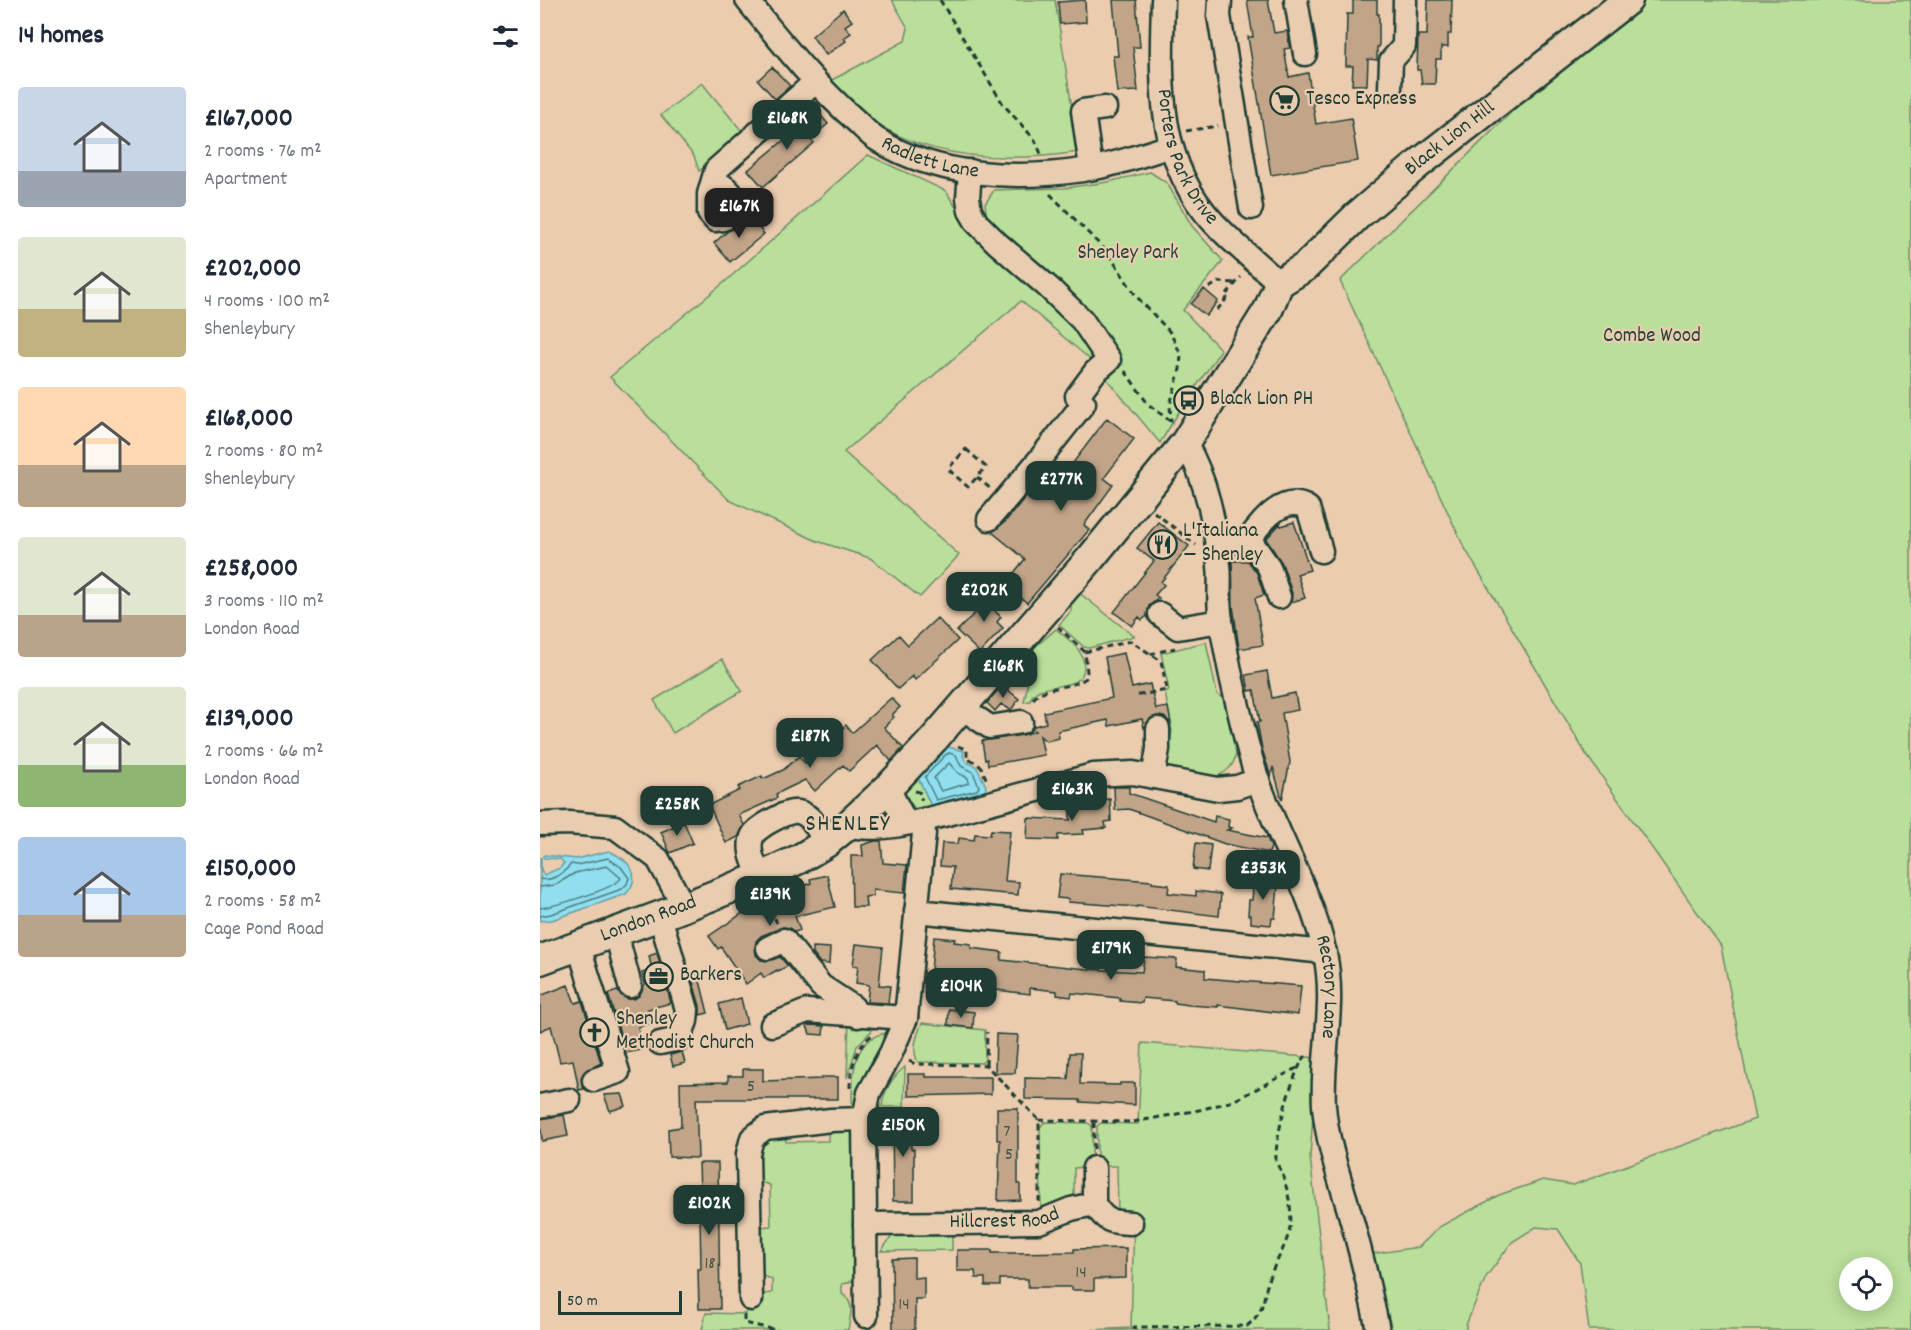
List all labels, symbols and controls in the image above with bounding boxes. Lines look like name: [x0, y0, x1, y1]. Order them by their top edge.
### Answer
text: 14 homes: [18, 18, 104, 55]
icon: filters: [489, 20, 522, 53]
supermarket icon: Tesco Express: [1269, 84, 1301, 116]
place label: Tesco Express: [1306, 85, 1417, 115]
street label: Porters Park Drive: [1148, 88, 1225, 233]
street label: Black Lion Hill: [1398, 94, 1502, 184]
pin: £168K: [745, 100, 829, 151]
text: £167,000: [204, 101, 293, 138]
text: £168K: [766, 105, 808, 133]
icon: home: [66, 111, 138, 183]
street label: Radlett Lane: [875, 129, 981, 188]
text: 2 rooms · 76 m²: [204, 138, 322, 166]
text: Apartment: [204, 166, 287, 194]
pin: £167K: [697, 188, 781, 239]
text: £167K: [718, 193, 760, 221]
park label: Shenley Park: [1077, 239, 1179, 269]
text: £202,000: [204, 251, 301, 288]
icon: home: [66, 261, 138, 333]
text: 4 rooms · 100 m²: [204, 288, 330, 316]
text: Shenleybury: [204, 316, 294, 344]
park label: Combe Wood: [1603, 322, 1701, 352]
bus stop icon: Black Lion PH: [1173, 384, 1205, 416]
place label: Black Lion PH: [1210, 385, 1313, 415]
text: £168,000: [204, 401, 293, 438]
icon: home: [66, 411, 138, 483]
text: 2 rooms · 80 m²: [204, 438, 323, 466]
pin: £277K: [1019, 461, 1103, 512]
text: Shenleybury: [204, 466, 294, 494]
text: £277K: [1039, 466, 1083, 494]
place label: L'Italiana — Shenley: [1183, 517, 1263, 571]
restaurant icon: L'Italiana — Shenley: [1146, 528, 1178, 560]
text: £258,000: [204, 551, 298, 588]
icon: home: [66, 561, 138, 633]
pin: £202K: [942, 572, 1026, 623]
text: £202K: [960, 577, 1008, 605]
text: 3 rooms · 110 m²: [204, 588, 324, 616]
text: London Road: [204, 616, 300, 644]
pin: £168K: [961, 648, 1045, 699]
text: £168K: [982, 653, 1024, 681]
text: £139,000: [204, 701, 294, 738]
icon: home: [66, 711, 138, 783]
pin: £187K: [768, 718, 852, 769]
text: £187K: [790, 723, 830, 751]
text: 2 rooms · 66 m²: [204, 738, 324, 766]
text: London Road: [204, 766, 300, 794]
pin: £163K: [1030, 771, 1114, 822]
text: £163K: [1051, 776, 1093, 804]
pin: £258K: [635, 786, 719, 837]
text: £258K: [654, 791, 700, 819]
district label: SHENLEY: [805, 808, 891, 842]
pin: £353K: [1221, 850, 1305, 901]
text: £150,000: [204, 851, 296, 888]
text: £353K: [1240, 855, 1286, 883]
icon: home: [66, 861, 138, 933]
pin: £139K: [728, 876, 812, 927]
text: £139K: [749, 881, 791, 909]
text: 2 rooms · 58 m²: [204, 888, 321, 916]
street label: London Road: [596, 888, 702, 951]
text: Cage Pond Road: [204, 916, 324, 944]
pin: £179K: [1069, 930, 1153, 981]
street label: Rectory Lane: [1306, 932, 1344, 1040]
text: £179K: [1091, 935, 1131, 963]
office icon: Barkers: [643, 960, 675, 992]
place label: Barkers: [680, 961, 742, 991]
pin: £104K: [919, 968, 1003, 1019]
text: £104K: [940, 973, 982, 1001]
place label: Shenley Methodist Church: [616, 1005, 754, 1059]
church icon: Shenley Methodist Church: [579, 1016, 611, 1048]
house number: 5: [747, 1075, 755, 1100]
pin: £150K: [861, 1107, 945, 1158]
text: £150K: [881, 1112, 925, 1140]
house number: 7: [1004, 1120, 1011, 1145]
house number: 5: [1005, 1143, 1013, 1168]
pin: £102K: [667, 1185, 751, 1236]
text: £102K: [687, 1190, 731, 1218]
street label: Hillcrest Road: [949, 1200, 1064, 1238]
house number: 18: [704, 1252, 716, 1277]
map controls: [1839, 1257, 1893, 1311]
button: locate: [1839, 1257, 1893, 1311]
house number: 14: [1075, 1261, 1087, 1286]
scale bar: [558, 1288, 682, 1316]
text: 50 m: [567, 1290, 598, 1313]
house number: 14: [898, 1293, 910, 1318]

